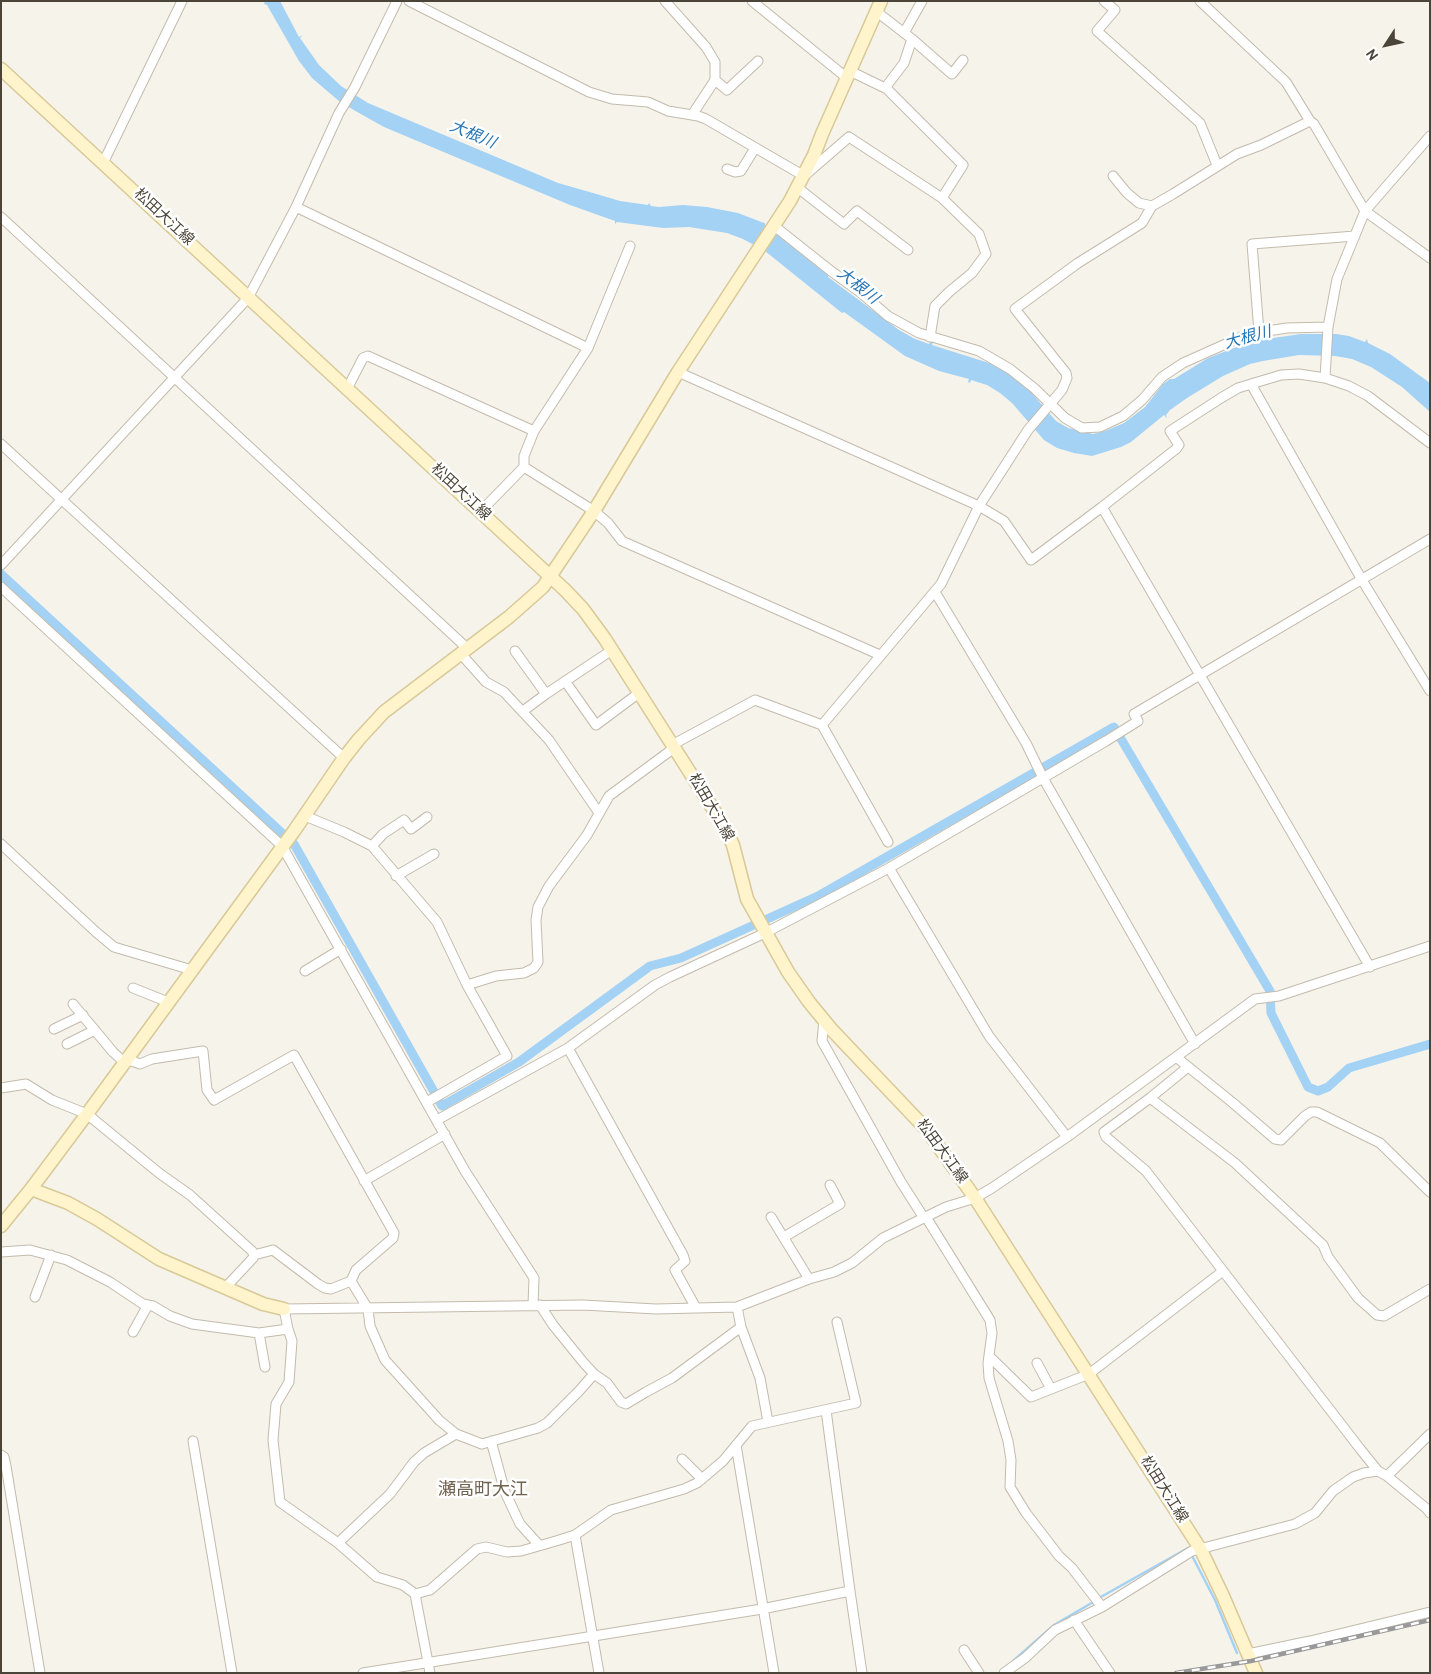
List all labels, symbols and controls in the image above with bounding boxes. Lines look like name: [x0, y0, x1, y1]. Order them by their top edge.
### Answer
north arrow: [1361, 20, 1411, 70]
text: N: [1363, 45, 1383, 63]
water label: 大根川: [446, 118, 498, 154]
street label: 松田大江線: [129, 186, 197, 250]
water label: 大根川: [832, 265, 882, 309]
water label: 大根川: [1222, 324, 1274, 354]
street label: 松田大江線: [426, 461, 494, 525]
street label: 松田大江線: [683, 771, 737, 845]
street label: 松田大江線: [912, 1116, 970, 1188]
street label: 松田大江線: [1135, 1453, 1191, 1527]
district label: 瀬高町大江: [438, 1480, 528, 1502]

